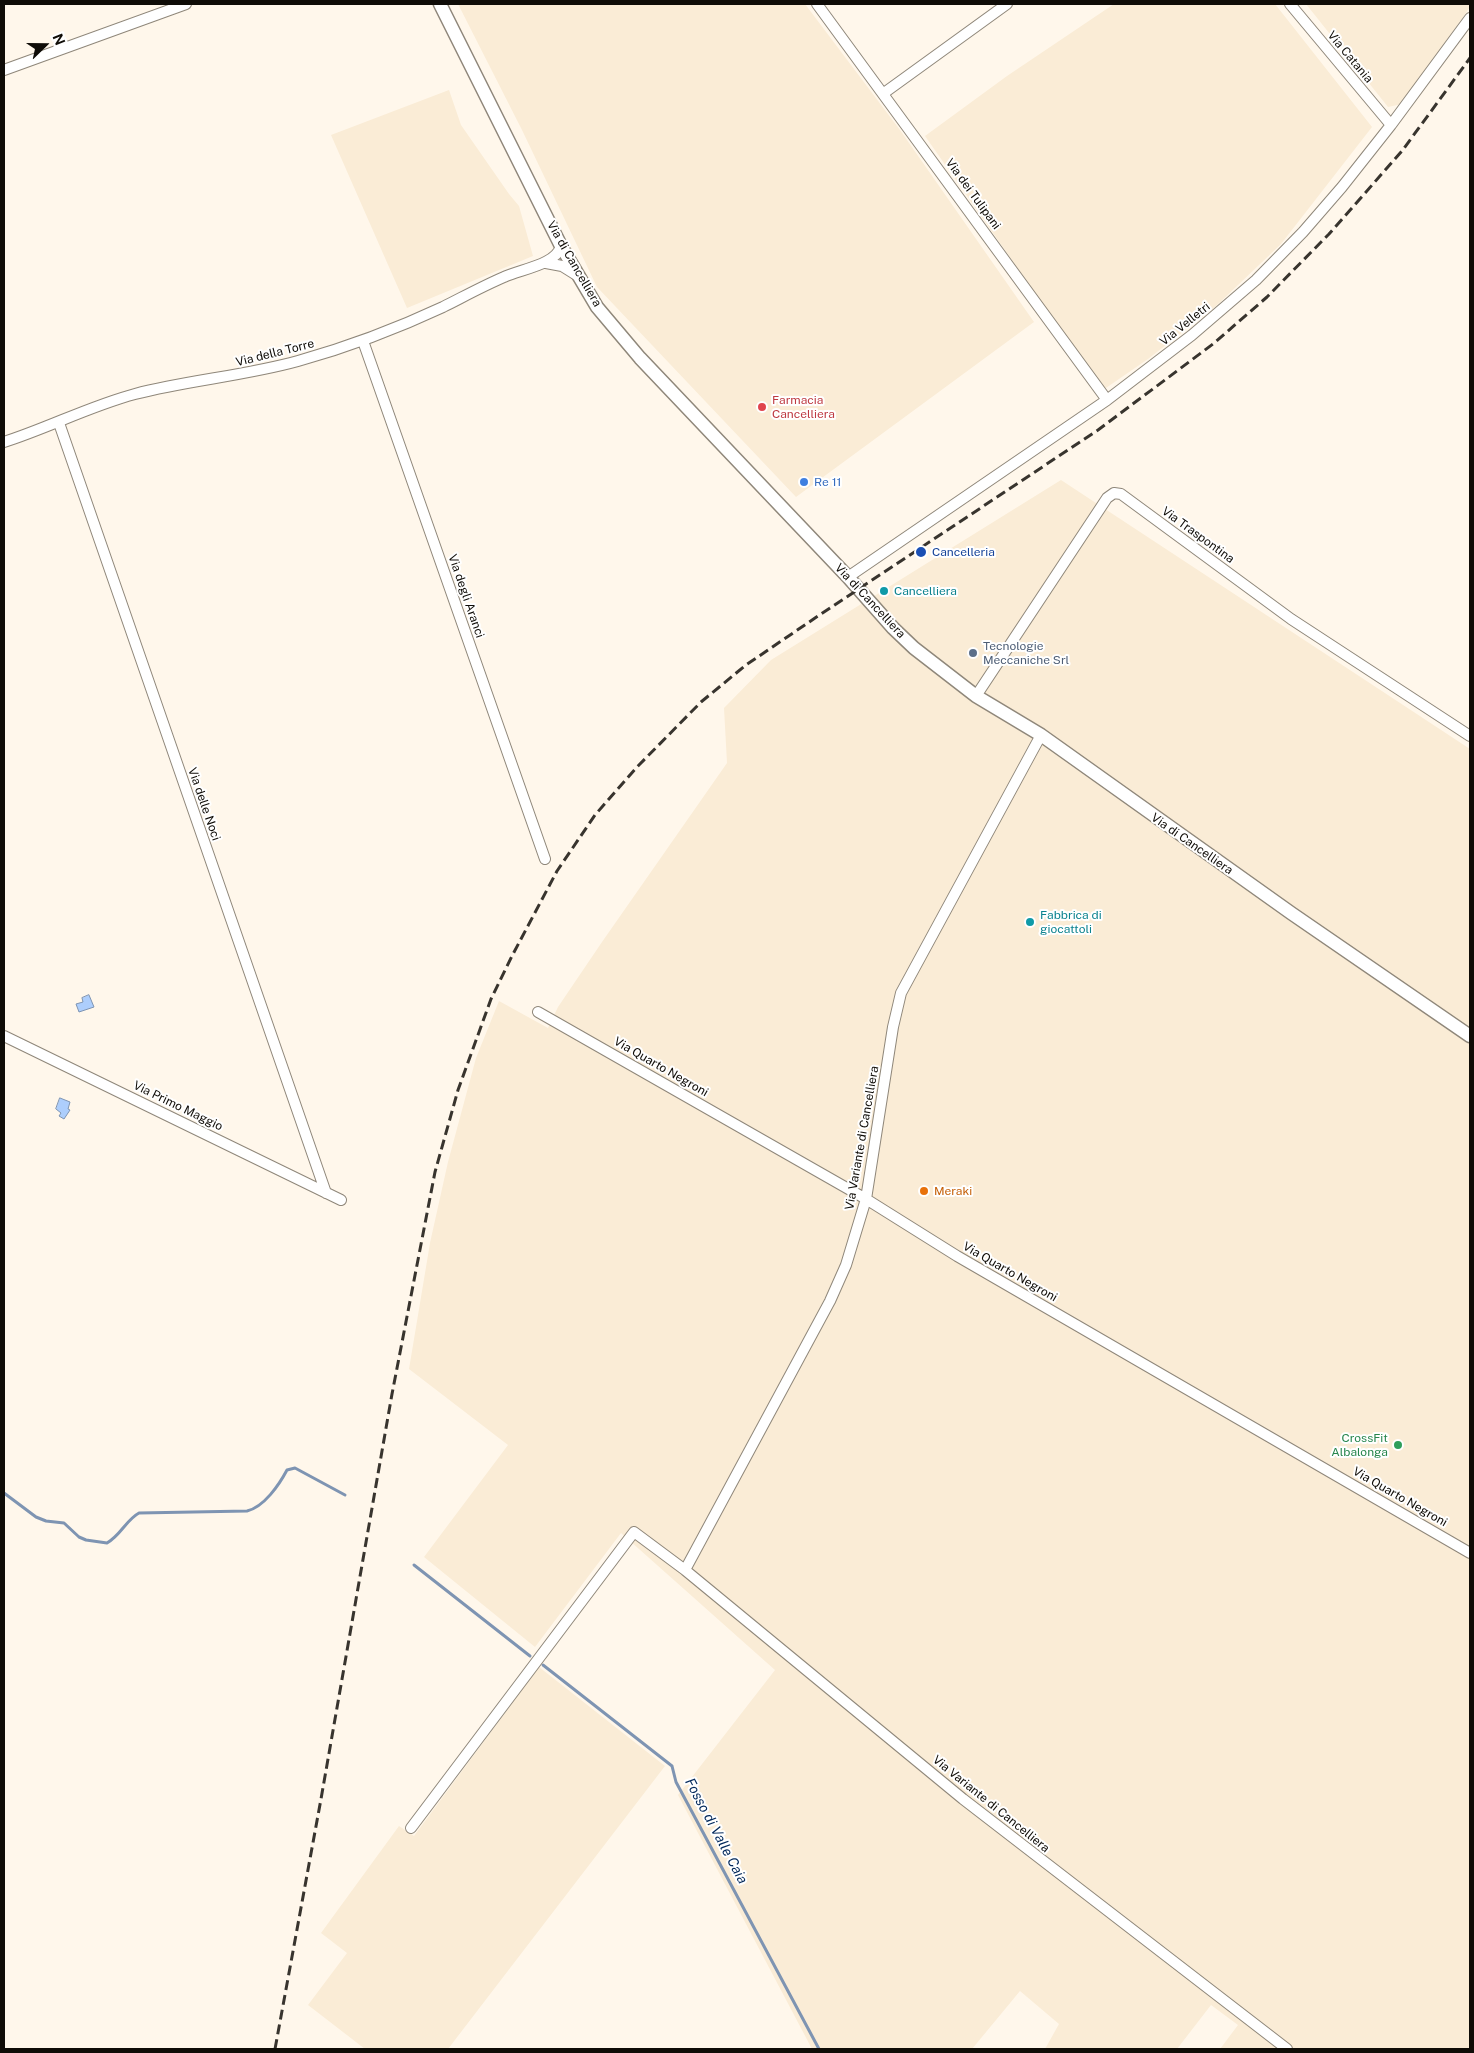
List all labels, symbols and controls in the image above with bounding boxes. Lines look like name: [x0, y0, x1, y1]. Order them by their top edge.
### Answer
north arrow: [20, 20, 70, 70]
street label: Via Catania: [1324, 28, 1376, 86]
text: N: [49, 31, 68, 47]
street label: Via dei Tulipani: [942, 156, 1004, 232]
street label: Via di Cancelliera: [544, 219, 604, 309]
street label: Via Velletri: [1157, 299, 1213, 349]
street label: Via della Torre: [234, 336, 316, 370]
place label: Farmacia Cancelliera: [772, 393, 835, 421]
marker: Farmacia Cancelliera: [756, 401, 768, 413]
place label: Re 11: [814, 475, 841, 489]
marker: Re 11: [798, 476, 810, 488]
street label: Via Traspontina: [1159, 504, 1237, 566]
marker: Cancelleria: [914, 545, 928, 559]
place label: Cancelleria: [932, 545, 995, 559]
street label: Via degli Aranci: [445, 552, 487, 640]
street label: Via di Cancelliera: [832, 561, 908, 641]
place label: Cancelliera: [894, 584, 957, 598]
marker: Cancelliera: [878, 585, 890, 597]
place label: Tecnologie Meccaniche Srl: [983, 639, 1069, 667]
marker: Tecnologie Meccaniche Srl: [967, 647, 979, 659]
street label: Via delle Noci: [185, 766, 223, 842]
street label: Via di Cancelliera: [1148, 810, 1236, 878]
place label: Fabbrica di giocattoli: [1040, 908, 1102, 936]
marker: Fabbrica di giocattoli: [1024, 916, 1036, 928]
street label: Via Quarto Negroni: [611, 1034, 711, 1100]
street label: Via Variante di Cancelliera: [842, 1065, 882, 1211]
street label: Via Primo Maggio: [131, 1078, 225, 1134]
place label: Meraki: [934, 1184, 972, 1198]
marker: Meraki: [918, 1185, 930, 1197]
street label: Via Quarto Negroni: [960, 1239, 1060, 1305]
place label: CrossFit Albalonga: [1331, 1431, 1388, 1459]
marker: CrossFit Albalonga: [1392, 1439, 1404, 1451]
street label: Via Quarto Negroni: [1350, 1464, 1450, 1530]
street label: Via Variante di Cancelliera: [930, 1752, 1052, 1856]
water label: Fosso di Valle Caia: [681, 1775, 751, 1887]

